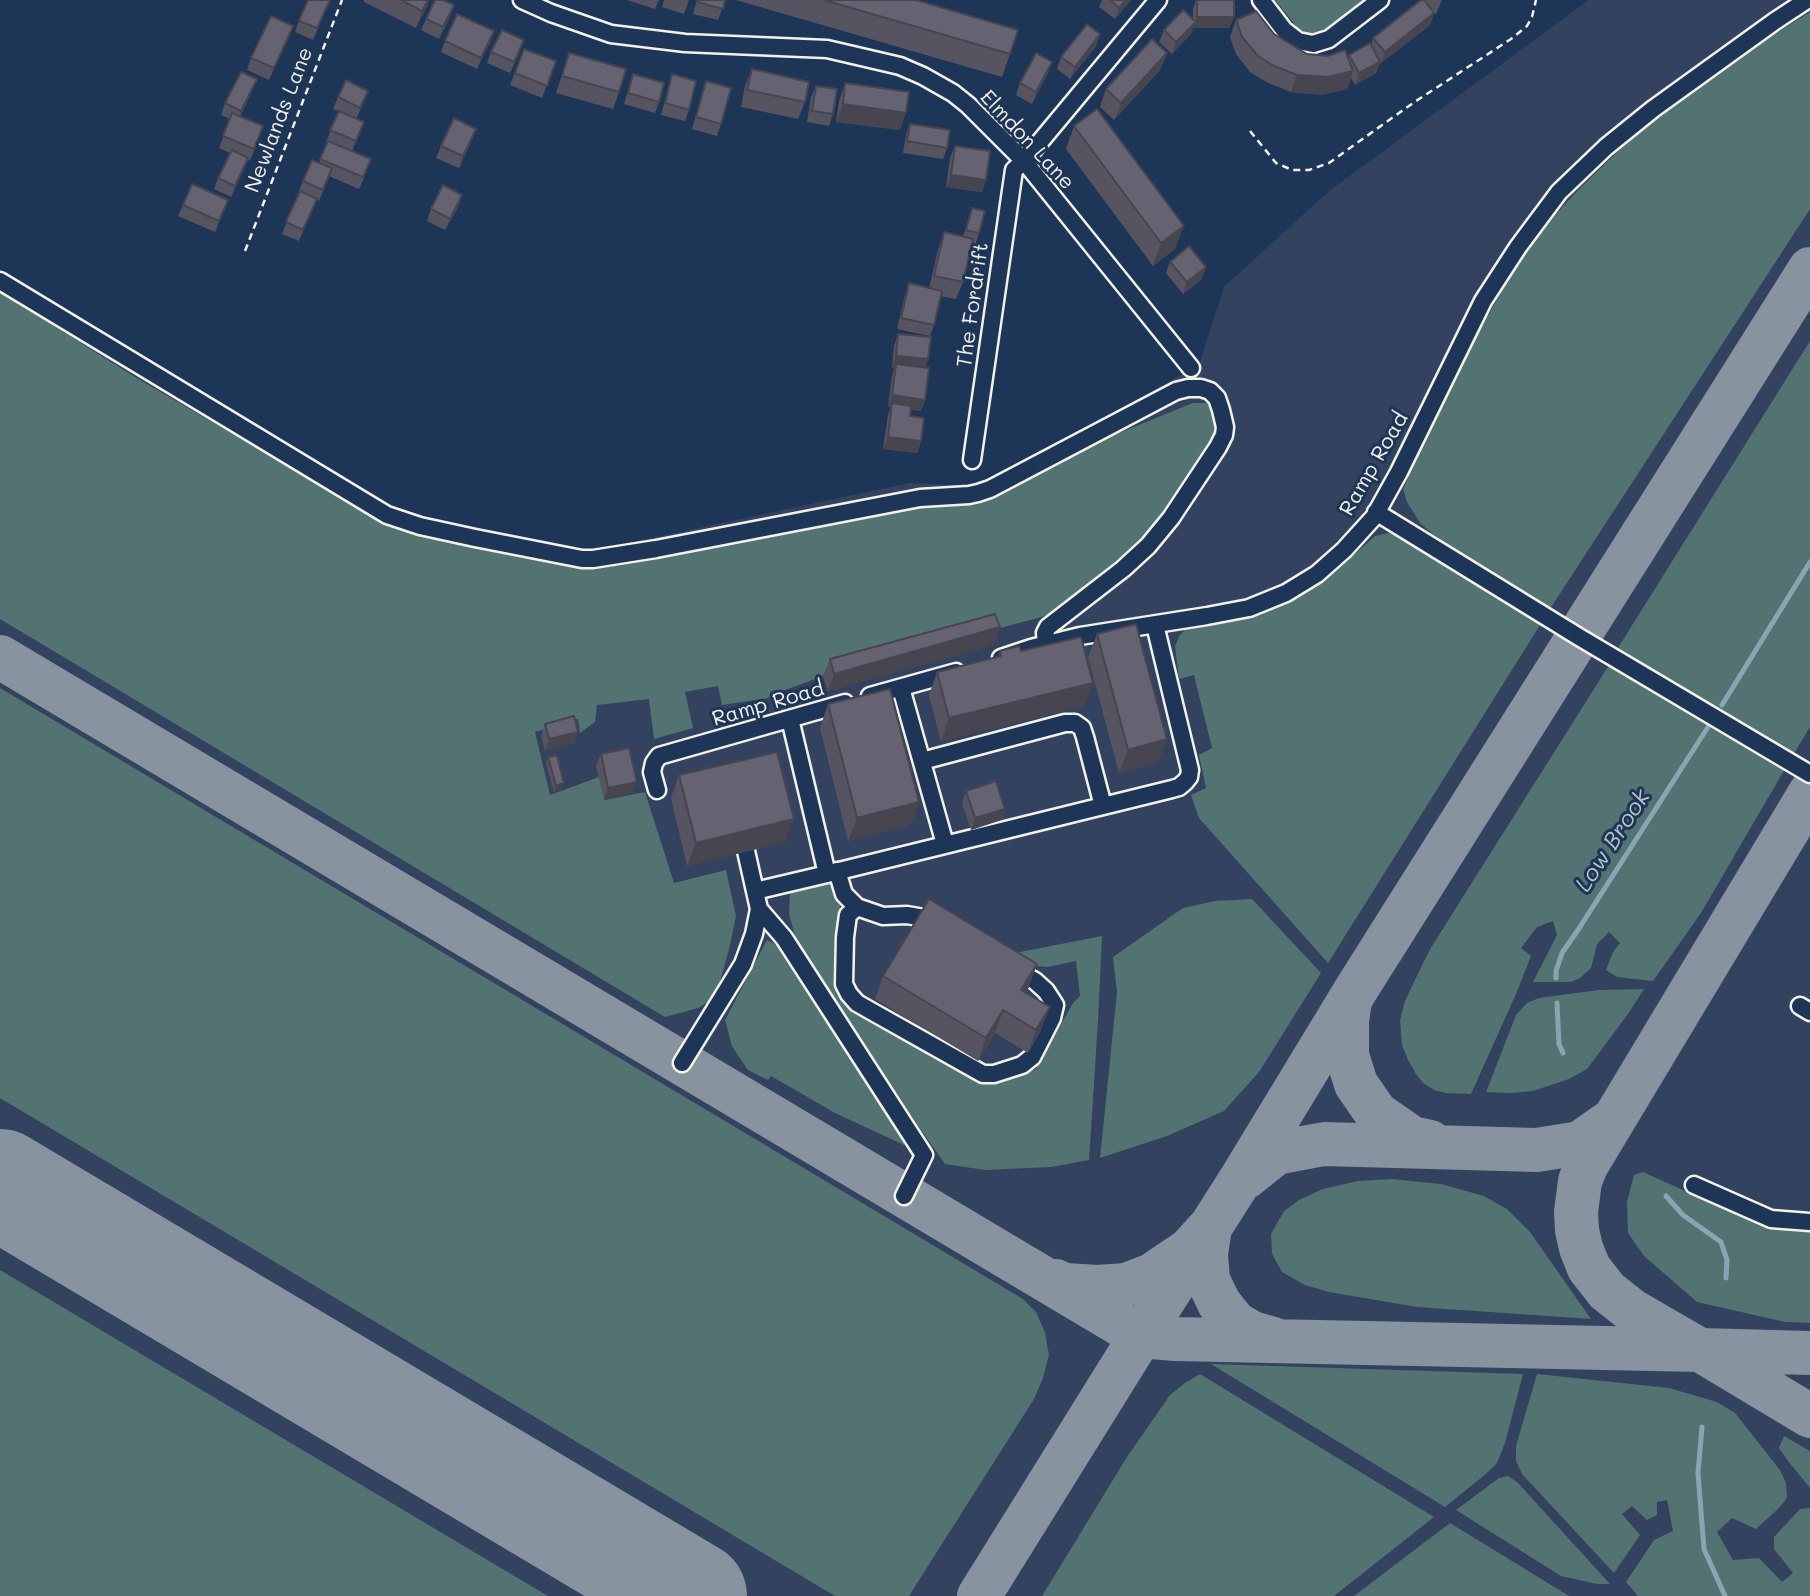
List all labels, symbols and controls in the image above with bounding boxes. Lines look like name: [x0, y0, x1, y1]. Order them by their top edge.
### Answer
street label: Newlands Lane: [240, 44, 318, 196]
street label: Elmdon Lane: [975, 85, 1079, 195]
street label: The Fordrift: [952, 241, 994, 369]
street label: Ramp Road: [1334, 408, 1414, 520]
street label: Ramp Road: [709, 676, 827, 732]
water label: Low Brook: [1570, 785, 1656, 897]

